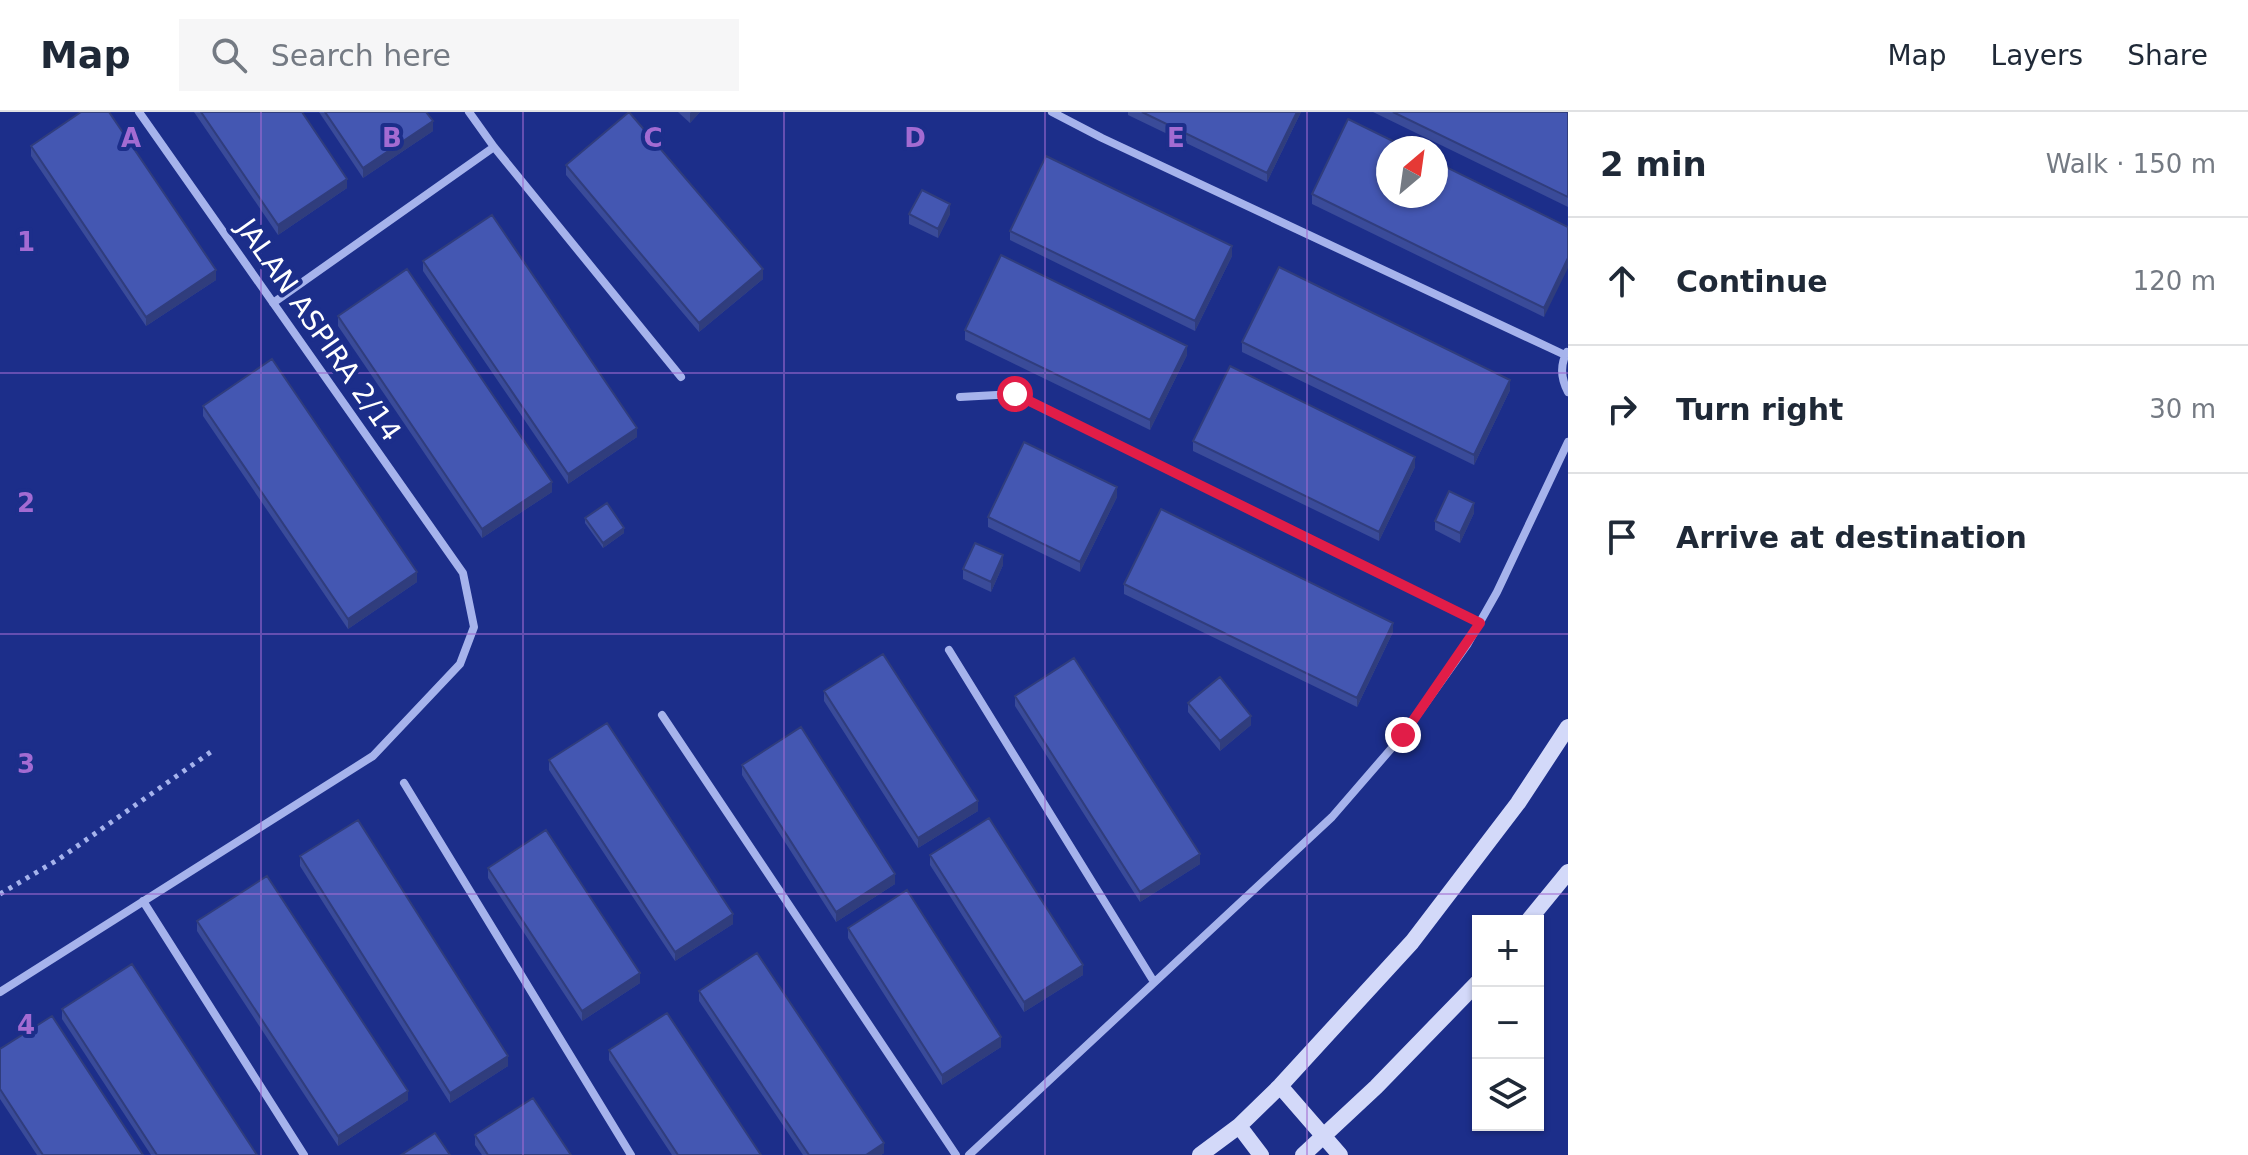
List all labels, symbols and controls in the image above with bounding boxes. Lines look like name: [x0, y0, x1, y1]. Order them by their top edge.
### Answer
search box: [179, 19, 739, 91]
text: Map: [40, 33, 131, 77]
icon: search: [207, 33, 251, 77]
text: Search here: [271, 38, 451, 73]
text: Map: [1887, 39, 1947, 72]
text: Layers: [1991, 39, 2083, 72]
text: Share: [2127, 39, 2208, 72]
text: A: [121, 123, 141, 153]
text: B: [382, 123, 402, 153]
text: C: [643, 123, 663, 153]
text: D: [904, 123, 926, 153]
text: E: [1167, 123, 1185, 153]
north arrow: [1376, 136, 1448, 208]
text: 2 min: [1600, 144, 1707, 184]
text: Walk · 150 m: [2046, 149, 2216, 179]
street label: JALAN ASPIRA 2/14: [229, 211, 408, 447]
text: 1: [17, 227, 35, 257]
icon: ahead: [1600, 259, 1644, 303]
text: Continue: [1676, 264, 1828, 299]
text: 120 m: [2133, 266, 2216, 296]
route start: [997, 376, 1033, 412]
icon: right: [1600, 387, 1644, 431]
text: Turn right: [1676, 392, 1843, 427]
text: 30 m: [2149, 394, 2216, 424]
text: 2: [17, 488, 35, 518]
icon: arrive: [1600, 515, 1644, 559]
text: Arrive at destination: [1676, 520, 2027, 555]
route end: [1385, 717, 1421, 753]
text: 3: [17, 749, 35, 779]
map controls: [1472, 915, 1544, 1131]
button: +: [1472, 915, 1544, 987]
button: −: [1472, 987, 1544, 1059]
text: 4: [17, 1010, 35, 1040]
button: layers: [1472, 1059, 1544, 1131]

